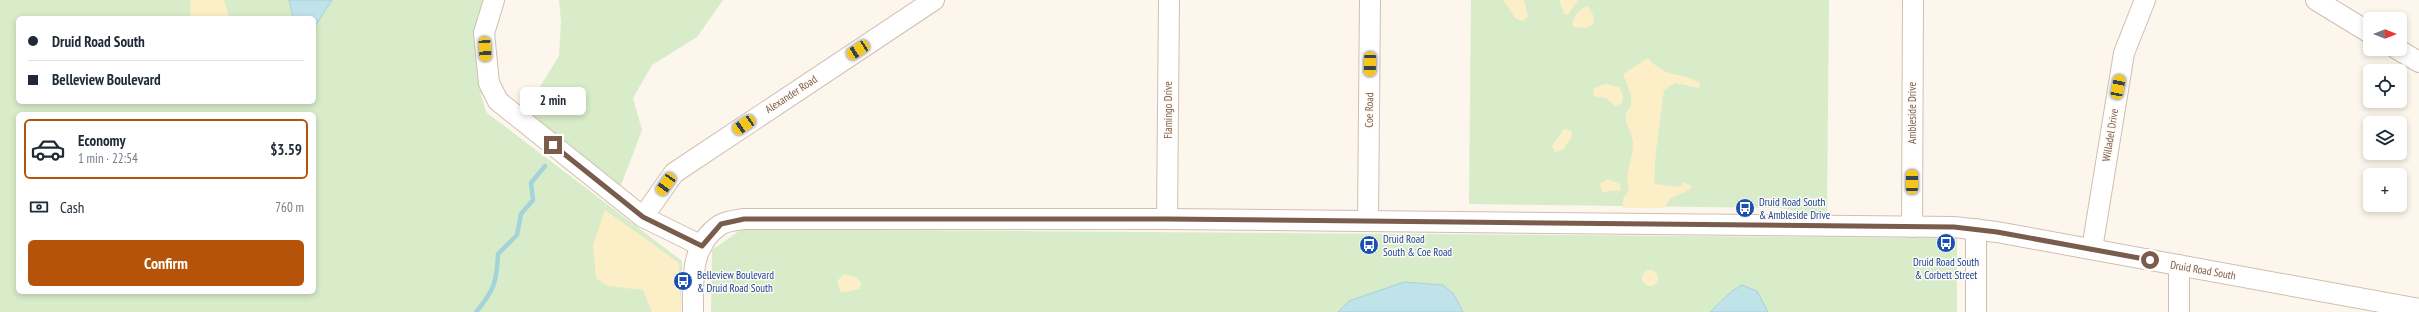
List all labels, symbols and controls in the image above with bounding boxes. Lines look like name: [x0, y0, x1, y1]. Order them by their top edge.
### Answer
north arrow: [2363, 12, 2407, 56]
map controls: [2363, 12, 2407, 212]
text: Druid Road South: [52, 32, 145, 51]
car: [478, 37, 492, 61]
car: [845, 38, 871, 62]
car: [1364, 52, 1376, 76]
button: locate: [2363, 64, 2407, 108]
text: Belleview Boulevard: [52, 70, 161, 89]
street label: Alexander Road: [762, 72, 820, 116]
car: [2110, 74, 2126, 100]
street label: Flamingo Drive: [1161, 81, 1175, 139]
street label: Ambleside Drive: [1905, 82, 1919, 144]
callout: 2 min: [520, 87, 586, 115]
text: 2 min: [540, 92, 566, 109]
street label: Coe Road: [1362, 92, 1376, 128]
street label: Willadel Drive: [2099, 107, 2121, 163]
car: [731, 113, 757, 137]
button: layers: [2363, 116, 2407, 160]
icon: car: [30, 131, 66, 167]
text: Economy: [78, 131, 126, 150]
route end: [544, 136, 562, 154]
text: $3.59: [270, 140, 302, 159]
text: 1 min · 22:54: [78, 150, 138, 167]
button: +: [2363, 168, 2407, 212]
car: [1906, 170, 1918, 194]
car: [654, 171, 678, 197]
place label: Druid Road South & Ambleside Drive: [1759, 195, 1831, 222]
icon: cash: [28, 196, 50, 218]
bus stop icon: Druid Road South & Ambleside Drive: [1734, 197, 1756, 219]
text: Cash: [60, 198, 84, 217]
text: 760 m: [275, 199, 304, 216]
place label: Druid Road South & Coe Road: [1383, 232, 1452, 259]
bus stop icon: Druid Road South & Corbett Street: [1935, 232, 1957, 254]
bus stop icon: Druid Road South & Coe Road: [1358, 234, 1380, 256]
button: Confirm: [28, 240, 304, 286]
route start: [2141, 251, 2159, 269]
place label: Druid Road South & Corbett Street: [1913, 255, 1979, 282]
street label: Druid Road South: [2169, 257, 2237, 283]
place label: Belleview Boulevard & Druid Road South: [697, 268, 774, 295]
bus stop icon: Belleview Boulevard & Druid Road South: [672, 270, 694, 292]

